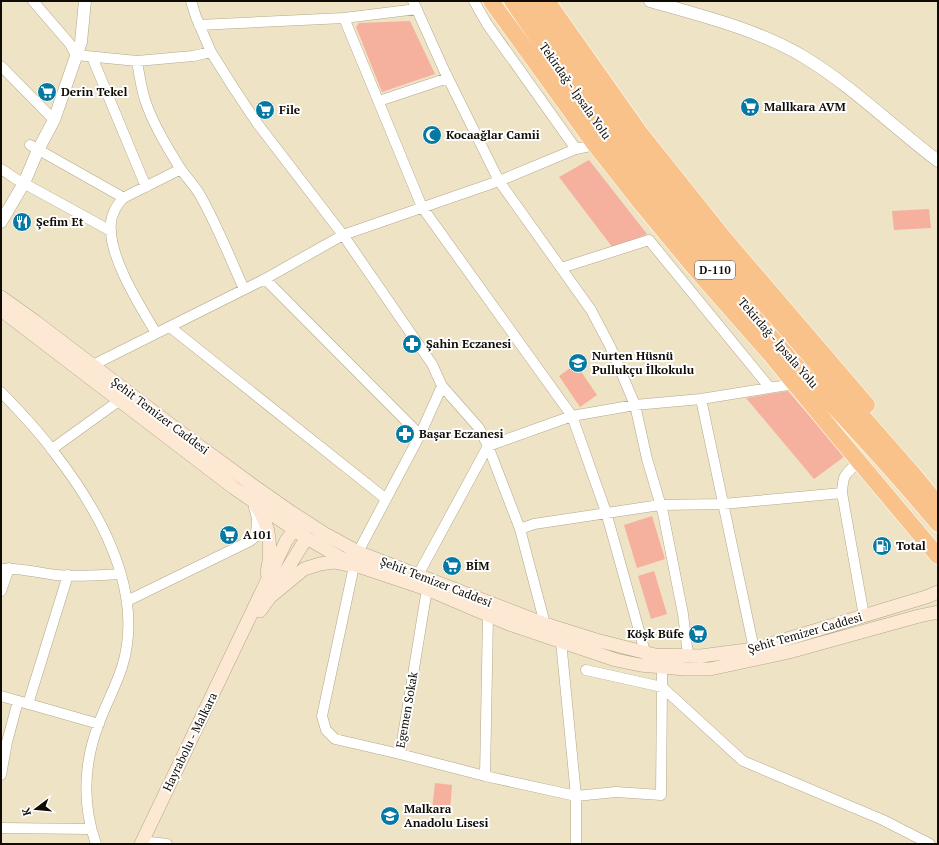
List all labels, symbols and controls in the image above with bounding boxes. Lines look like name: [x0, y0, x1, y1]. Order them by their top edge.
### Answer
street label: Tekirdağ - İpsala Yolu: [536, 39, 615, 142]
supermarket icon: Derin Tekel: [36, 81, 58, 103]
place label: Derin Tekel: [61, 84, 127, 99]
supermarket icon: Mallkara AVM: [739, 96, 761, 118]
supermarket icon: File: [254, 99, 276, 121]
place label: Mallkara AVM: [764, 99, 846, 114]
place label: File: [279, 102, 301, 117]
mosque icon: Kocaağlar Camii: [421, 124, 443, 146]
place label: Kocaağlar Camii: [446, 127, 540, 142]
restaurant icon: Şefim Et: [11, 211, 33, 233]
place label: Şefim Et: [36, 214, 84, 230]
road number: D-110: [695, 261, 735, 279]
street label: Tekirdağ - İpsala Yolu: [735, 294, 822, 391]
pharmacy icon: Şahin Eczanesi: [401, 333, 423, 355]
place label: Şahin Eczanesi: [426, 336, 511, 352]
place label: Nurten Hüsnü Pullukçu İlkokulu: [592, 348, 695, 377]
school or university icon: Nurten Hüsnü Pullukçu İlkokulu: [567, 352, 589, 374]
street label: Şehit Temizer Caddesi: [109, 374, 212, 457]
pharmacy icon: Başar Eczanesi: [394, 423, 416, 445]
place label: Başar Eczanesi: [419, 426, 503, 441]
supermarket icon: A101: [218, 524, 240, 546]
place label: A101: [243, 527, 272, 542]
fuel station icon: Total: [871, 535, 893, 557]
place label: Total: [896, 538, 926, 553]
street label: Şehit Temizer Caddesi: [378, 553, 494, 610]
supermarket icon: BİM: [441, 555, 463, 577]
place label: BİM: [466, 558, 489, 573]
street label: Şehit Temizer Caddesi: [746, 609, 864, 656]
supermarket icon: Köşk Büfe: [687, 623, 709, 645]
place label: Köşk Büfe: [627, 626, 685, 641]
street label: Egemen Sokak: [392, 670, 421, 749]
street label: Hayrabolu - Malkara: [159, 690, 220, 794]
north arrow: [16, 789, 56, 829]
place label: Malkara Anadolu Lisesi: [404, 801, 488, 830]
school or university icon: Malkara Anadolu Lisesi: [379, 805, 401, 827]
text: K: [19, 806, 34, 817]

